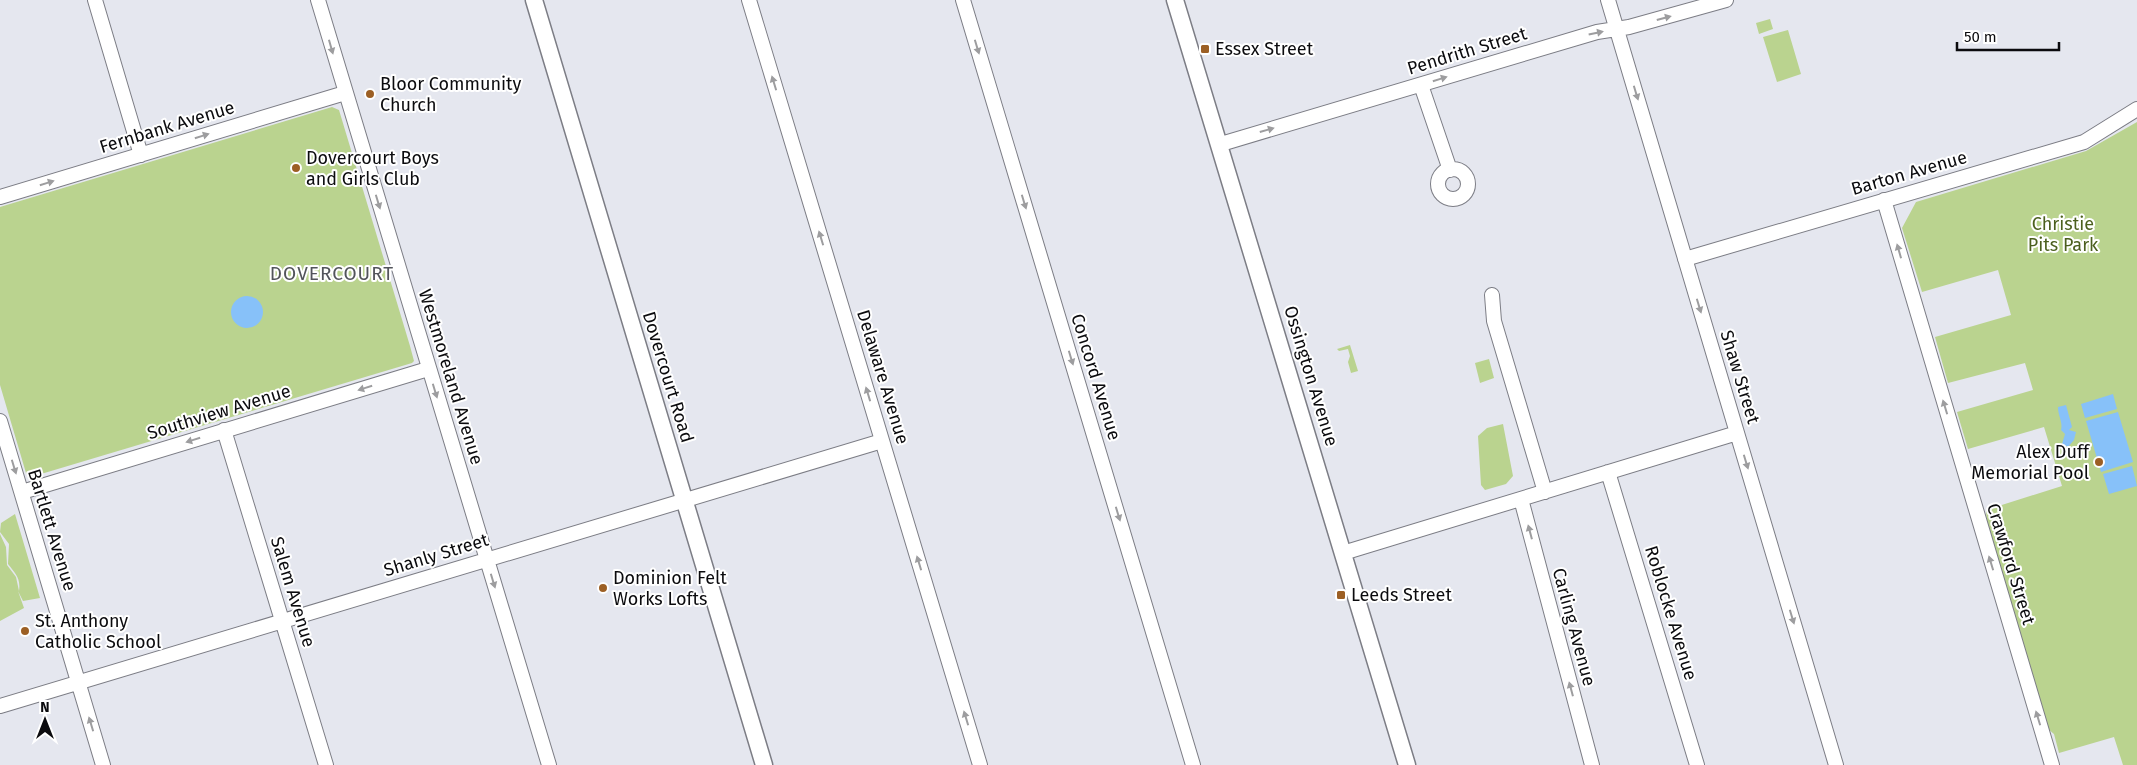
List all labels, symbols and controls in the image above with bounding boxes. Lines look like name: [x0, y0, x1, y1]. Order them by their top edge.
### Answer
one-way arrow: [1657, 13, 1672, 21]
scale bar: [1957, 20, 2060, 52]
street label: Pendrith Street: [1405, 22, 1530, 80]
text: 50 m: [1964, 28, 1997, 46]
one-way arrow: [1588, 29, 1603, 37]
place label: Essex Street: [1215, 38, 1314, 60]
one-way arrow: [328, 39, 336, 54]
one-way arrow: [974, 39, 982, 54]
marker: Essex Street: [1199, 43, 1211, 55]
place label: Bloor Community Church: [380, 73, 521, 116]
one-way arrow: [1433, 74, 1448, 82]
one-way arrow: [770, 75, 778, 90]
one-way arrow: [1633, 86, 1641, 101]
marker: Bloor Community Church: [364, 88, 376, 100]
street label: Fernbank Avenue: [97, 96, 237, 158]
one-way arrow: [1260, 126, 1275, 134]
one-way arrow: [195, 132, 210, 140]
street label: Barton Avenue: [1849, 146, 1969, 200]
place label: Dovercourt Boys and Girls Club: [306, 147, 439, 190]
marker: Dovercourt Boys and Girls Club: [290, 162, 302, 174]
one-way arrow: [39, 178, 54, 186]
one-way arrow: [375, 195, 382, 210]
one-way arrow: [1021, 195, 1029, 210]
park label: Christie Pits Park: [2028, 213, 2099, 256]
one-way arrow: [817, 231, 825, 246]
one-way arrow: [1895, 244, 1903, 259]
district label: DOVERCOURT: [270, 262, 394, 285]
street label: Westmoreland Avenue: [414, 287, 488, 467]
one-way arrow: [1696, 299, 1704, 314]
street label: Ossington Avenue: [1279, 303, 1343, 449]
street label: Delaware Avenue: [852, 307, 914, 447]
street label: Dovercourt Road: [638, 309, 698, 445]
street label: Concord Avenue: [1066, 311, 1126, 443]
street label: Shaw Street: [1715, 328, 1765, 427]
one-way arrow: [1067, 351, 1075, 366]
street label: Southview Avenue: [145, 380, 293, 444]
one-way arrow: [432, 384, 440, 399]
one-way arrow: [357, 385, 372, 393]
one-way arrow: [864, 386, 872, 401]
one-way arrow: [1941, 399, 1949, 414]
one-way arrow: [185, 436, 200, 444]
place label: Alex Duff Memorial Pool: [1971, 441, 2091, 484]
one-way arrow: [1742, 454, 1750, 469]
marker: Alex Duff Memorial Pool: [2093, 456, 2105, 468]
one-way arrow: [11, 460, 19, 475]
street label: Bartlett Avenue: [23, 466, 81, 594]
street label: Crawford Street: [1982, 501, 2040, 628]
one-way arrow: [1114, 506, 1122, 521]
one-way arrow: [1525, 525, 1533, 540]
street label: Shanly Street: [381, 529, 491, 581]
street label: Salem Avenue: [266, 534, 320, 650]
street label: Roblocke Avenue: [1640, 543, 1702, 683]
one-way arrow: [914, 555, 922, 570]
one-way arrow: [1987, 555, 1995, 570]
street label: Carling Avenue: [1548, 566, 1600, 688]
place label: Dominion Felt Works Lofts: [613, 567, 727, 610]
one-way arrow: [489, 573, 497, 588]
marker: Dominion Felt Works Lofts: [597, 582, 609, 594]
place label: Leeds Street: [1351, 584, 1452, 606]
marker: Leeds Street: [1335, 589, 1347, 601]
place label: St. Anthony Catholic School: [35, 610, 161, 653]
one-way arrow: [1789, 610, 1797, 625]
marker: St. Anthony Catholic School: [19, 625, 31, 637]
one-way arrow: [1567, 682, 1575, 697]
north arrow: [20, 695, 70, 745]
text: N: [40, 699, 50, 716]
one-way arrow: [961, 711, 969, 726]
one-way arrow: [2034, 711, 2042, 726]
one-way arrow: [86, 716, 94, 731]

